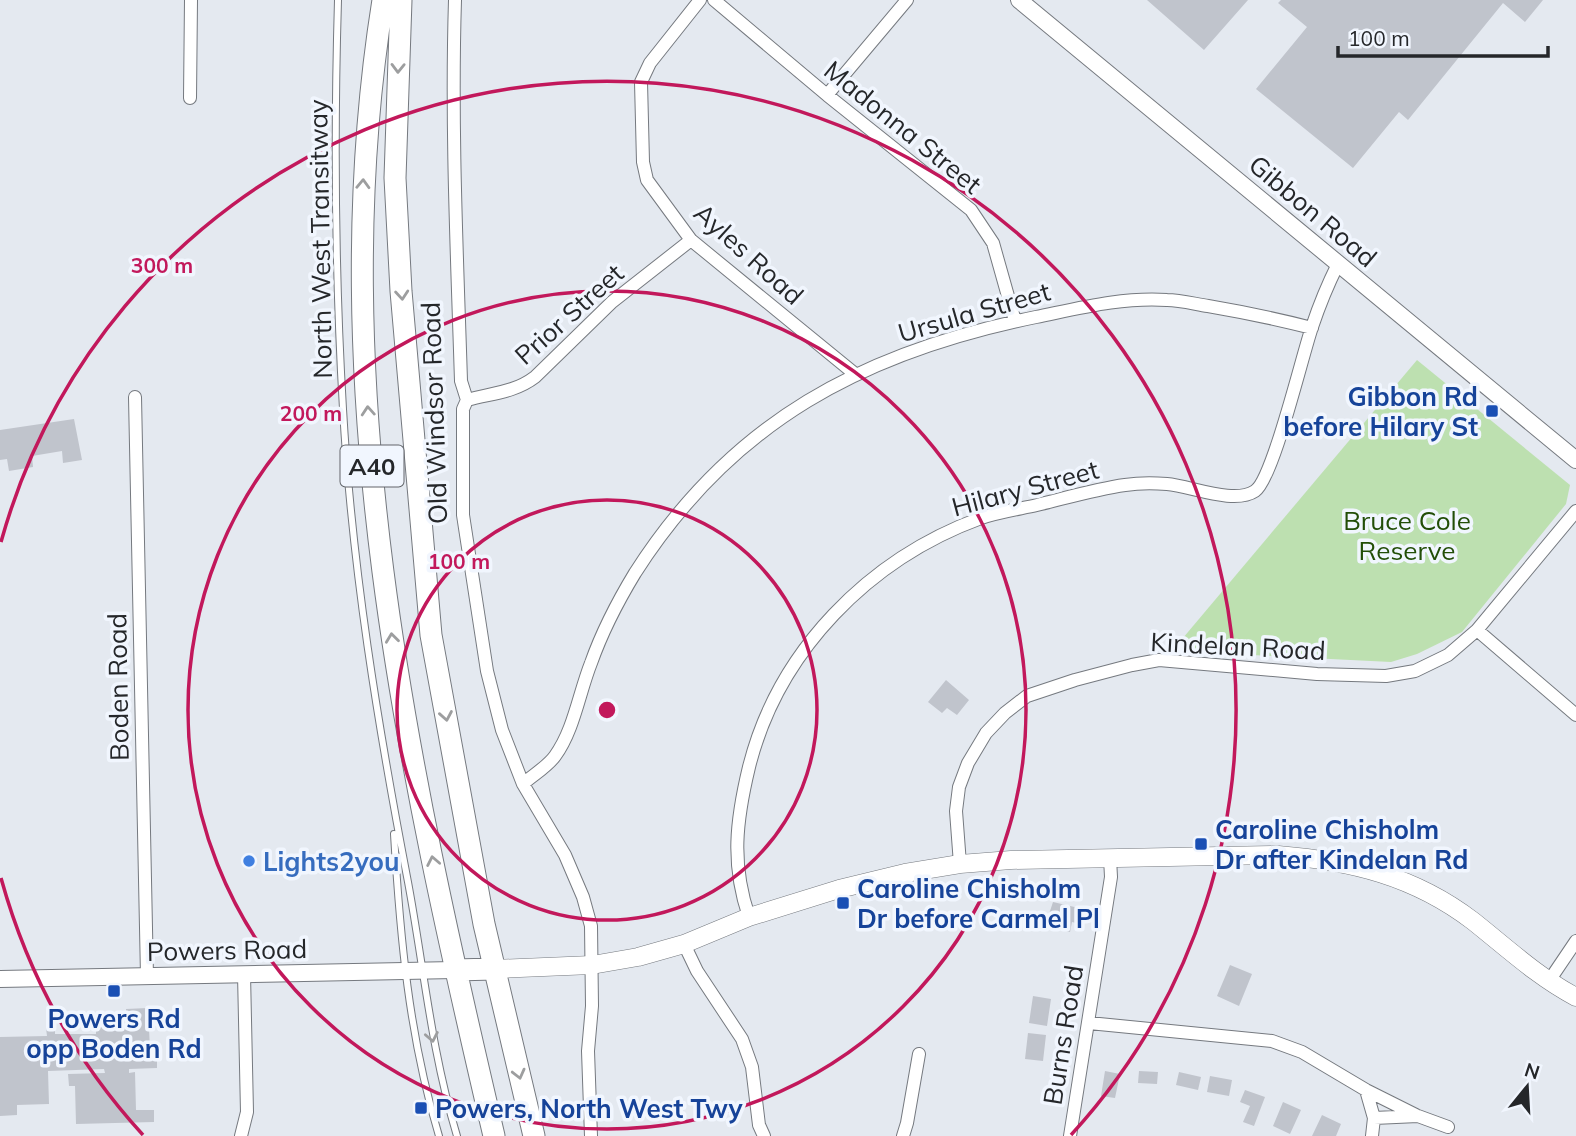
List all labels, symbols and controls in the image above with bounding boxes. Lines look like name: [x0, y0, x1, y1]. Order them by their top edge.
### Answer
scale bar: [1338, 14, 1548, 58]
text: 100 m: [1348, 25, 1410, 51]
street label: Madonna Street: [818, 53, 988, 201]
one-way arrow: [390, 63, 406, 74]
street label: North West Transitway: [301, 99, 339, 379]
street label: Gibbon Road: [1242, 148, 1384, 274]
one-way arrow: [356, 178, 371, 189]
street label: Ayles Road: [687, 196, 811, 312]
text: 300 m: [131, 252, 193, 278]
street label: Prior Street: [508, 256, 630, 372]
street label: Ursula Street: [894, 275, 1054, 349]
one-way arrow: [394, 290, 409, 301]
street label: Old Windsor Road: [414, 301, 454, 525]
place label: Gibbon Rd before Hilary St: [1283, 380, 1478, 443]
text: 200 m: [280, 400, 342, 426]
marker: Gibbon Rd before Hilary St: [1484, 403, 1500, 419]
one-way arrow: [361, 406, 376, 417]
road number: A40: [340, 446, 404, 486]
street label: Hilary Street: [948, 453, 1102, 523]
park label: Bruce Cole Reserve: [1343, 504, 1471, 567]
text: 100 m: [428, 548, 490, 574]
street label: Boden Road: [100, 613, 136, 761]
street label: Kindelan Road: [1150, 625, 1326, 667]
one-way arrow: [384, 632, 399, 643]
centre of rings: [595, 698, 619, 722]
one-way arrow: [438, 710, 453, 722]
place label: Caroline Chisholm Dr after Kindelan Rd: [1215, 813, 1468, 876]
marker: Caroline Chisholm Dr after Kindelan Rd: [1193, 836, 1209, 852]
place label: Lights2you: [263, 845, 399, 878]
marker: Lights2you: [241, 853, 257, 869]
one-way arrow: [426, 855, 441, 867]
place label: Caroline Chisholm Dr before Carmel Pl: [857, 872, 1100, 935]
marker: Caroline Chisholm Dr before Carmel Pl: [835, 895, 851, 911]
street label: Powers Road: [147, 932, 307, 968]
street label: Burns Road: [1036, 963, 1090, 1107]
marker: Powers Rd opp Boden Rd: [106, 983, 122, 999]
place label: Powers Rd opp Boden Rd: [26, 1002, 202, 1065]
one-way arrow: [424, 1031, 439, 1043]
north arrow: [1492, 1052, 1562, 1122]
text: N: [1522, 1057, 1543, 1084]
one-way arrow: [511, 1068, 525, 1080]
place label: Powers, North West Twy: [435, 1092, 743, 1125]
marker: Powers, North West Twy: [413, 1100, 429, 1116]

